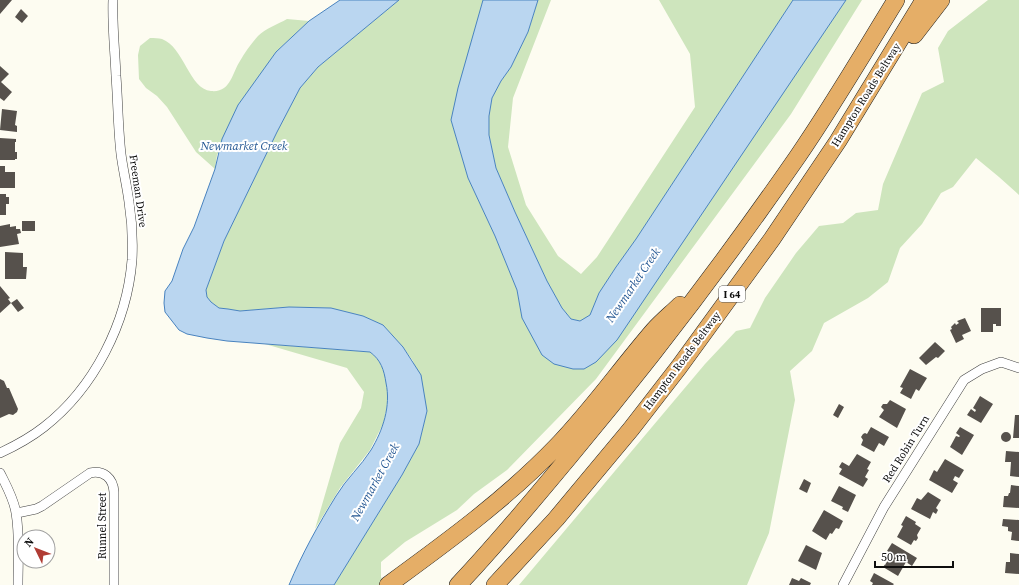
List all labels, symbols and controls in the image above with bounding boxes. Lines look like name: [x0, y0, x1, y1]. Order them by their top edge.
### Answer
street label: Hampton Roads Beltway: [828, 40, 904, 150]
water label: Newmarket Creek: [200, 138, 288, 154]
street label: Freeman Drive: [125, 154, 151, 229]
water label: Newmarket Creek: [602, 244, 664, 326]
road number: I 64: [719, 286, 745, 302]
street label: Hampton Roads Beltway: [640, 308, 724, 413]
street label: Red Robin Turn: [879, 412, 933, 486]
water label: Newmarket Creek: [346, 440, 403, 525]
street label: Runnel Street: [95, 492, 110, 559]
north arrow: [16, 529, 56, 569]
text: N: [21, 534, 37, 551]
scale bar: [875, 543, 953, 569]
text: 50 m: [881, 549, 907, 565]

